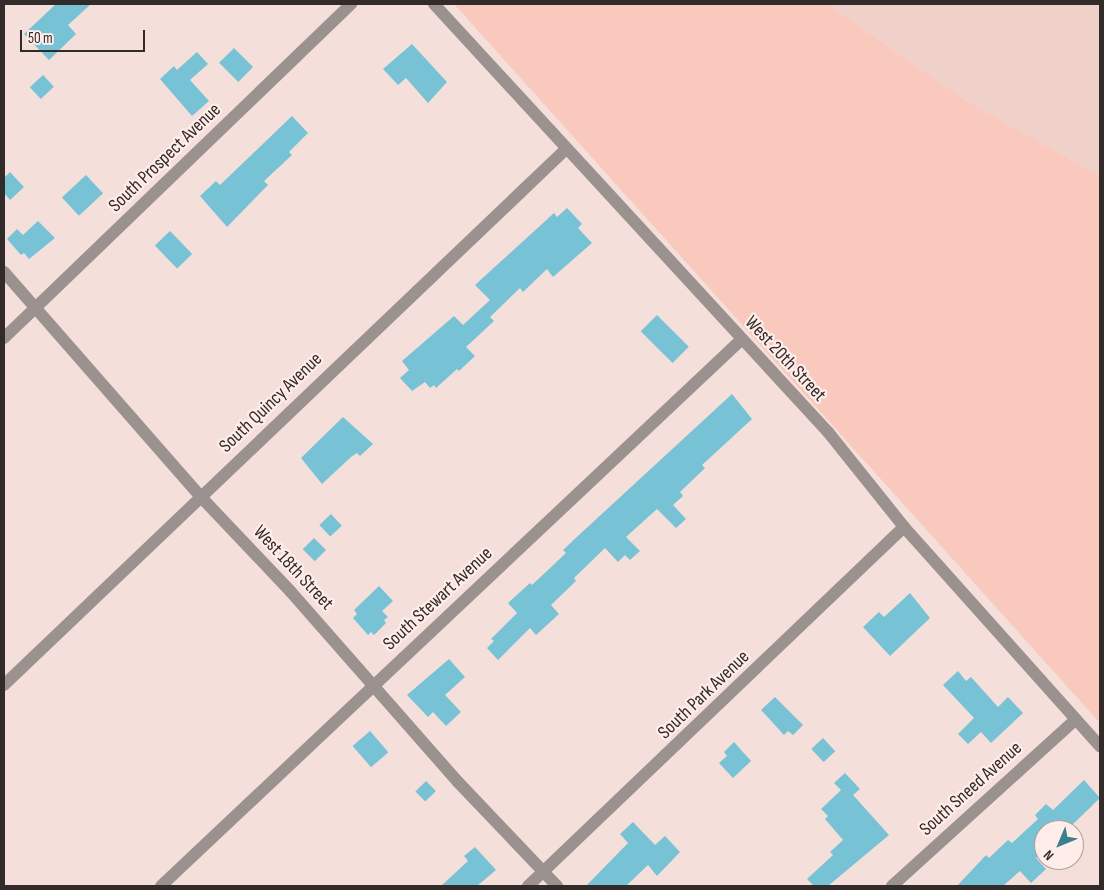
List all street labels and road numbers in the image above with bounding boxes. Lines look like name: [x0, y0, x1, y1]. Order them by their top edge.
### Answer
street label: South Prospect Avenue: [104, 99, 226, 217]
street label: West 20th Street: [740, 311, 830, 407]
street label: South Quincy Avenue: [215, 348, 327, 458]
street label: West 18th Street: [248, 521, 338, 615]
street label: South Stewart Avenue: [379, 543, 497, 655]
street label: South Park Avenue: [654, 646, 754, 744]
street label: South Sneed Avenue: [915, 737, 1027, 841]

